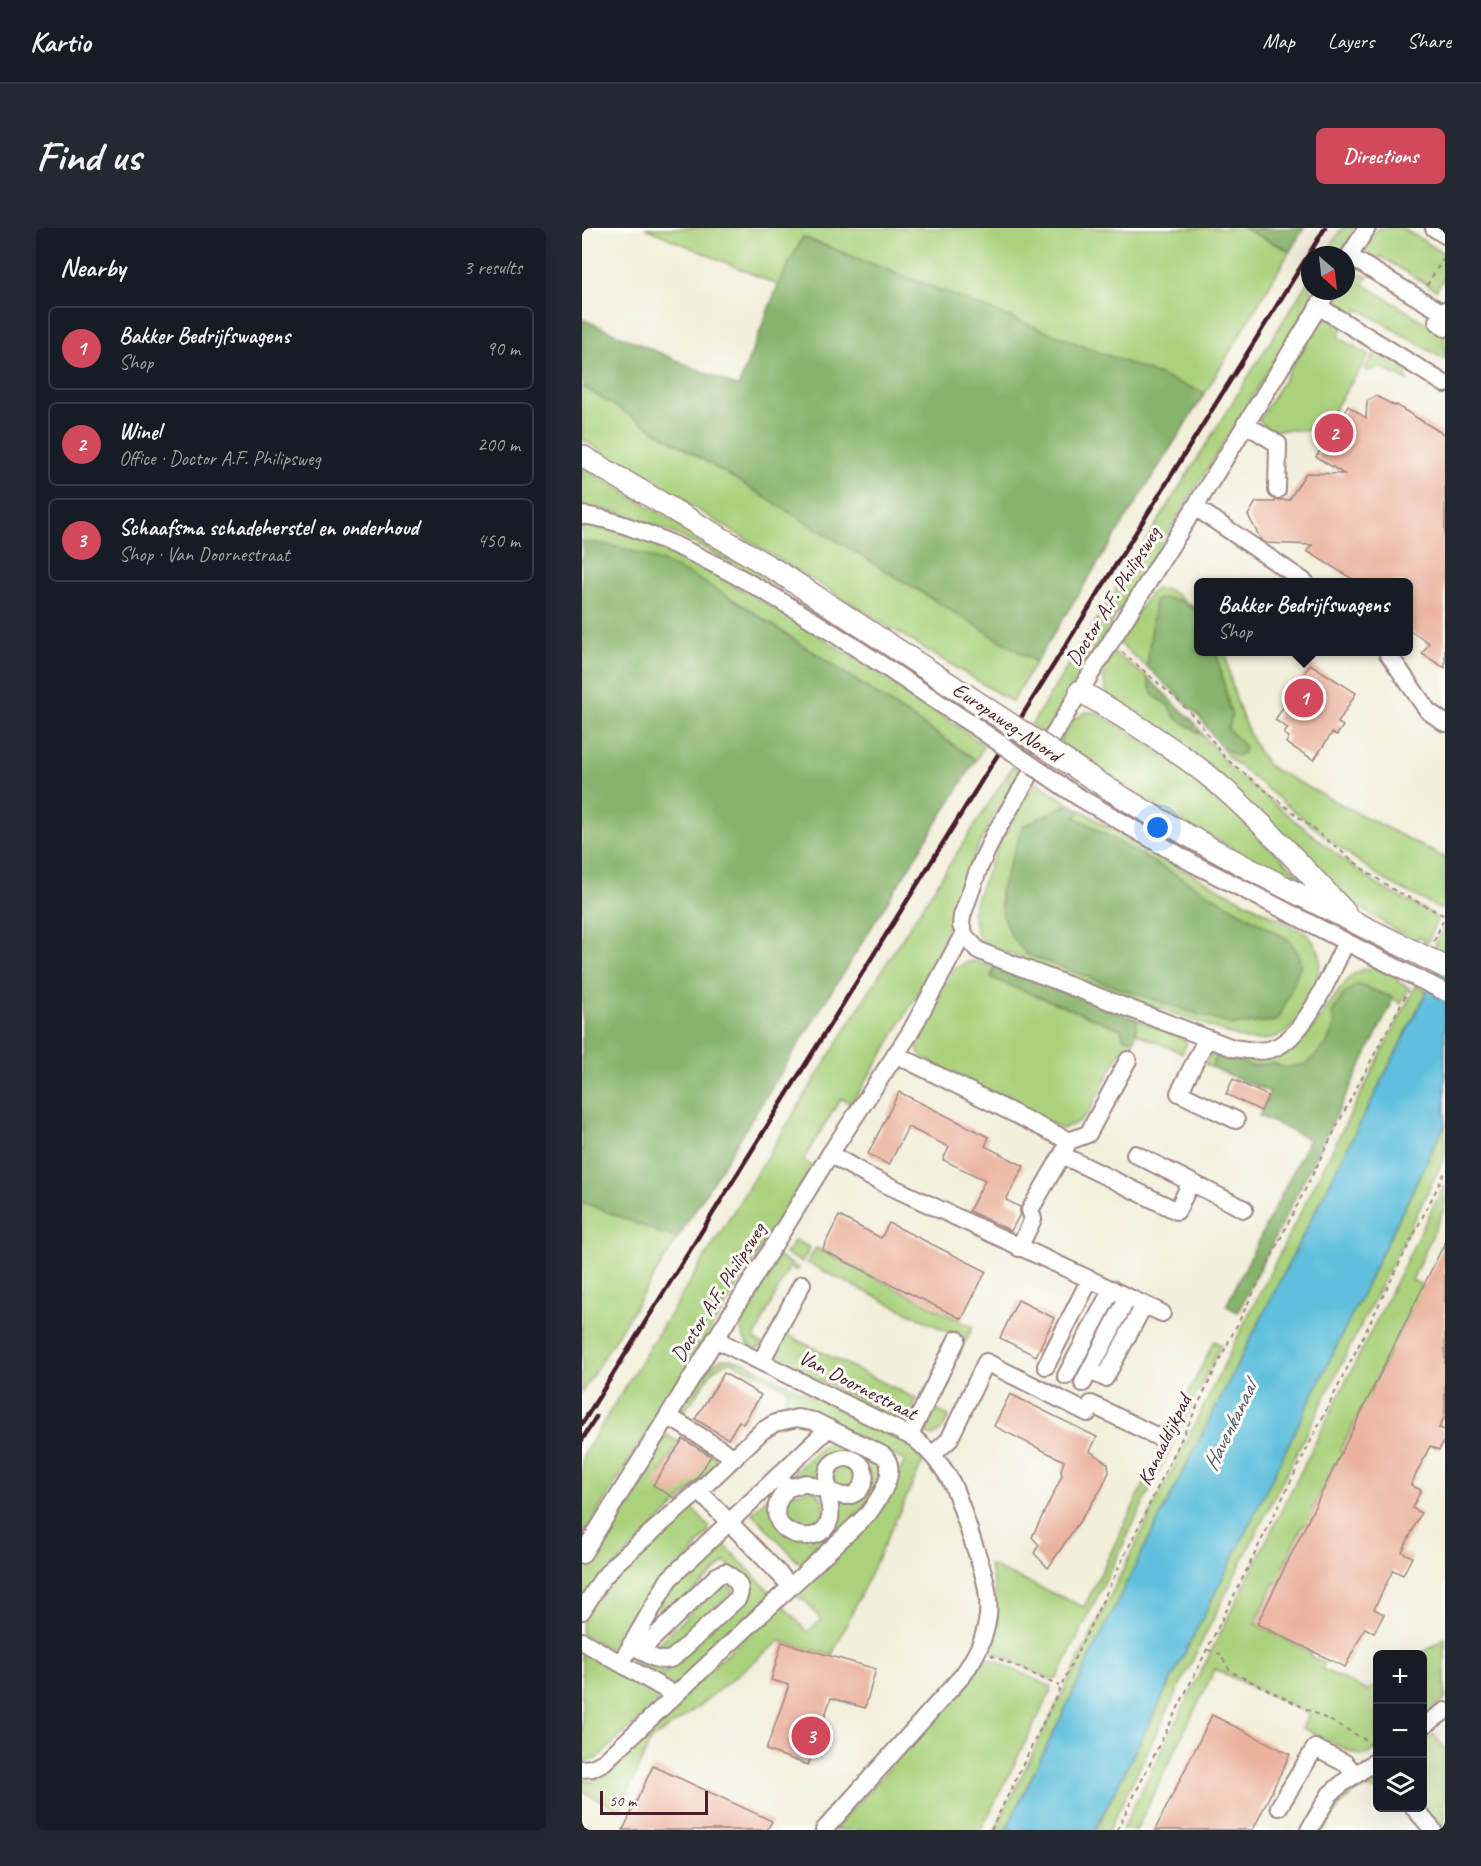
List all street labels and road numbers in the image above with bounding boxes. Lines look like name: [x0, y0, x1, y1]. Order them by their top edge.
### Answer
street label: Doctor A.F. Philipsweg: [1060, 520, 1167, 670]
street label: Europaweg-Noord: [948, 676, 1069, 770]
street label: Doctor A.F. Philipsweg: [665, 1216, 772, 1366]
street label: Van Doornestraat: [794, 1344, 923, 1427]
street label: Kanaaldijkpad: [1131, 1387, 1199, 1490]

